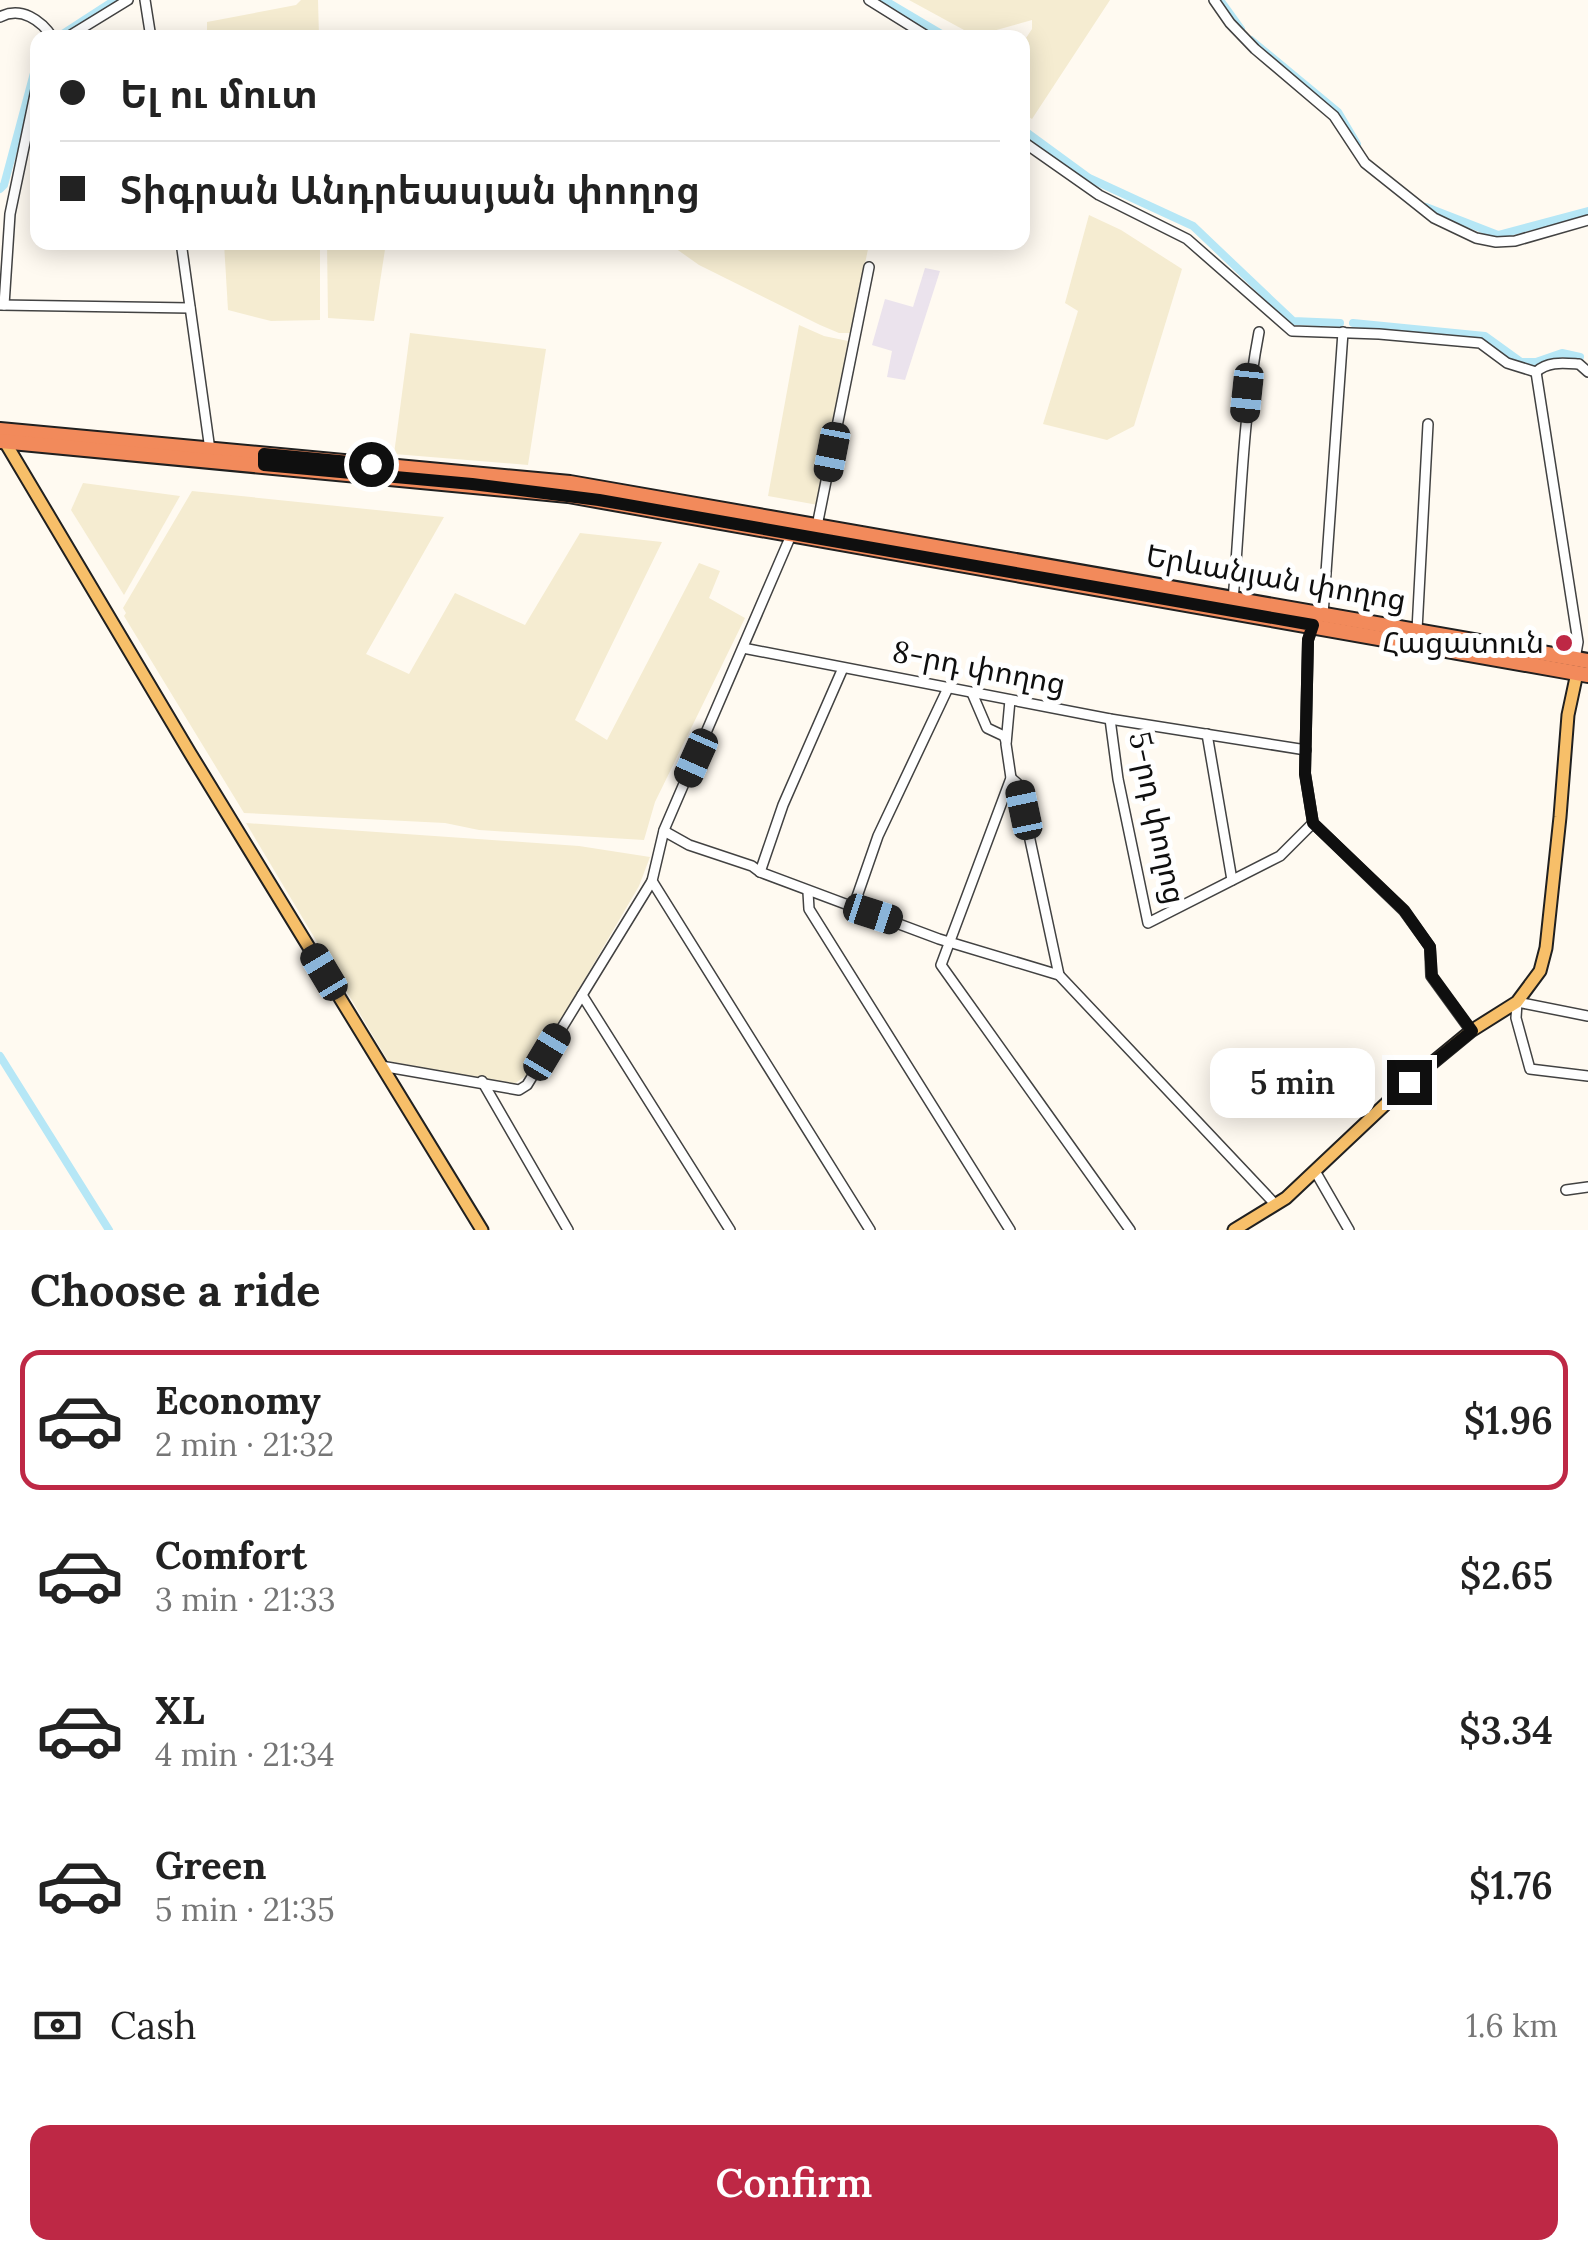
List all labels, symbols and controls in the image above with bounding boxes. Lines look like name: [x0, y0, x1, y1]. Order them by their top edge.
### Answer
text: Ել ու մուտ: [120, 70, 318, 118]
text: Տիգրան Անդրեասյան փողոց: [120, 166, 700, 214]
car: [1229, 362, 1265, 424]
car: [812, 420, 852, 484]
route start: [349, 442, 394, 487]
street label: Երևանյան փողոց: [1143, 535, 1409, 619]
place label: Հացատուն: [1382, 623, 1544, 661]
street label: 8-րդ փողոց: [889, 632, 1069, 702]
marker: Հացատուն: [1553, 632, 1575, 654]
car: [670, 724, 722, 792]
street label: 5-րդ փողոց: [1121, 728, 1195, 907]
car: [1003, 778, 1045, 842]
car: [840, 890, 906, 938]
car: [296, 939, 352, 1005]
car: [519, 1019, 575, 1085]
callout: 5 min: [1209, 1047, 1374, 1117]
route end: [1387, 1060, 1432, 1105]
text: 5 min: [1250, 1062, 1335, 1103]
text: Choose a ride: [30, 1261, 320, 1318]
icon: car: [35, 1375, 125, 1465]
text: Economy: [155, 1376, 321, 1424]
text: $1.96: [1464, 1396, 1553, 1444]
text: 2 min · 21:32: [155, 1424, 334, 1465]
icon: car: [35, 1530, 125, 1620]
text: Comfort: [155, 1531, 307, 1579]
text: $2.65: [1460, 1551, 1553, 1599]
text: 3 min · 21:33: [155, 1579, 336, 1620]
icon: car: [35, 1685, 125, 1775]
text: XL: [155, 1686, 205, 1734]
text: $3.34: [1459, 1706, 1553, 1754]
text: 4 min · 21:34: [155, 1734, 335, 1775]
icon: car: [35, 1840, 125, 1930]
text: Green: [155, 1841, 267, 1889]
text: $1.76: [1469, 1861, 1553, 1909]
text: 5 min · 21:35: [155, 1889, 335, 1930]
icon: cash: [30, 1998, 85, 2053]
text: Cash: [110, 2001, 197, 2049]
text: 1.6 km: [1466, 2005, 1558, 2046]
button: Confirm: [30, 2125, 1558, 2240]

